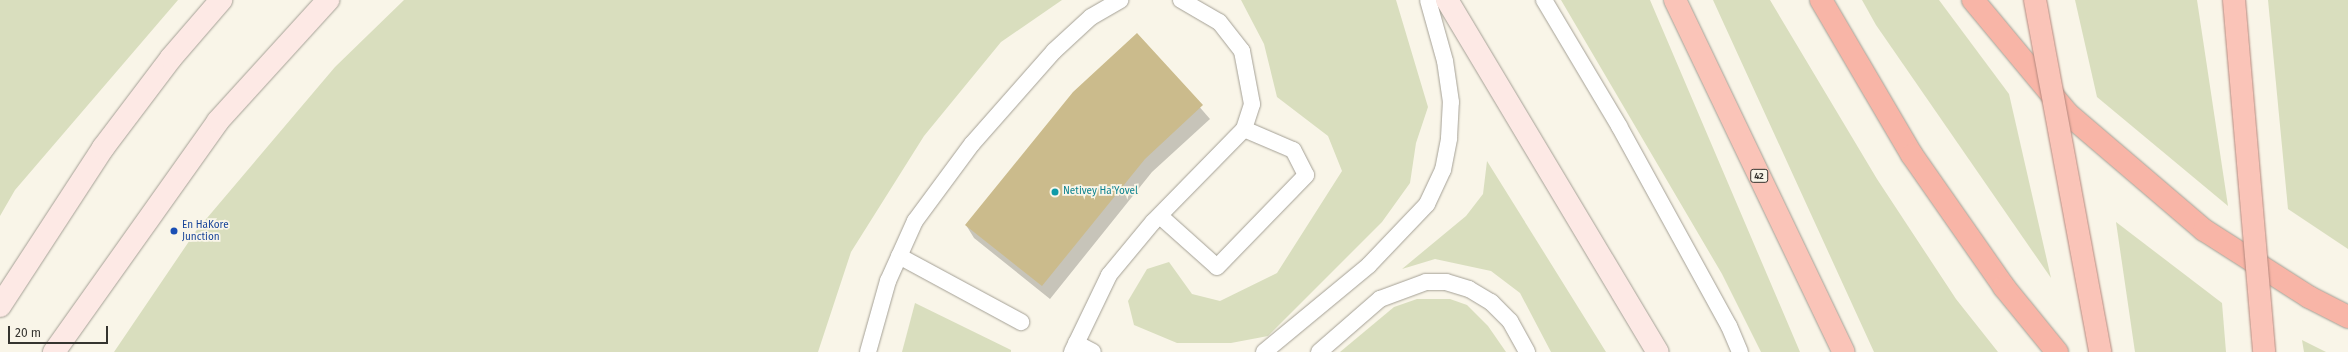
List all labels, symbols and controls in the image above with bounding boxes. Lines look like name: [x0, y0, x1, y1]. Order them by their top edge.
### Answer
road number: 42: [1750, 169, 1768, 183]
place label: Netivey Ha'Yovel: [1063, 186, 1138, 198]
marker: Netivey Ha'Yovel: [1050, 187, 1060, 197]
place label: En HaKore Junction: [182, 219, 229, 242]
marker: En HaKore Junction: [169, 226, 179, 236]
scale bar: [10, 318, 110, 344]
text: 20 m: [15, 326, 41, 340]

